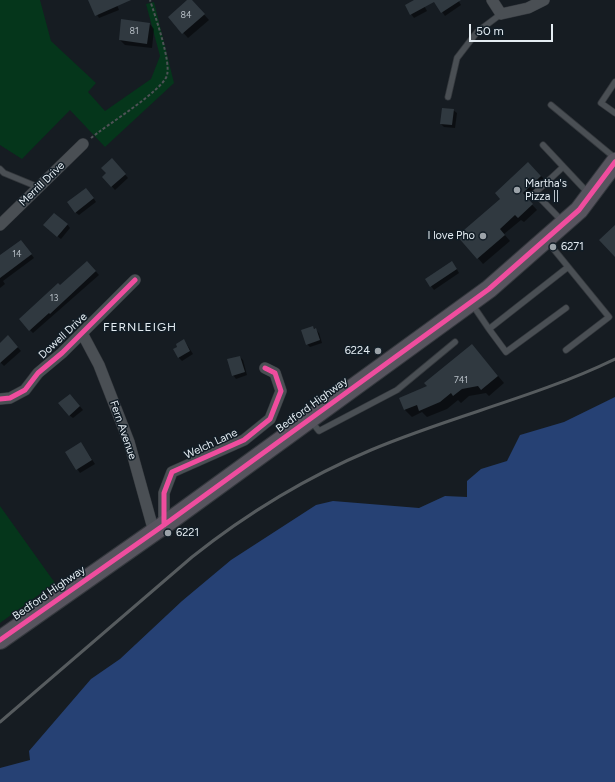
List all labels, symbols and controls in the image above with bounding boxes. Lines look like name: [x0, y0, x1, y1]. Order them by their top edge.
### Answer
house number: 84: [180, 10, 192, 20]
scale bar: [471, 16, 555, 42]
text: 50 m: [476, 24, 504, 38]
house number: 81: [129, 26, 139, 36]
street label: Merrill Drive: [16, 159, 68, 209]
place label: Martha's Pizza ||: [525, 177, 567, 203]
marker: Martha's Pizza ||: [512, 185, 522, 195]
place label: I love Pho: [427, 229, 475, 243]
marker: I love Pho: [478, 231, 488, 241]
place label: 6271: [561, 240, 584, 254]
marker: 6271: [548, 242, 558, 252]
house number: 14: [12, 249, 22, 259]
house number: 13: [50, 293, 58, 303]
street label: Dowell Drive: [36, 310, 90, 362]
district label: FERNLEIGH: [103, 320, 177, 334]
place label: 6224: [345, 344, 370, 358]
marker: 6224: [373, 346, 383, 356]
street label: Bedford Highway: [273, 375, 351, 435]
house number: 741: [454, 375, 468, 385]
street label: Fern Avenue: [107, 399, 139, 461]
street label: Welch Lane: [182, 426, 240, 462]
place label: 6221: [176, 526, 199, 540]
marker: 6221: [163, 528, 173, 538]
street label: Bedford Highway: [10, 563, 88, 623]

